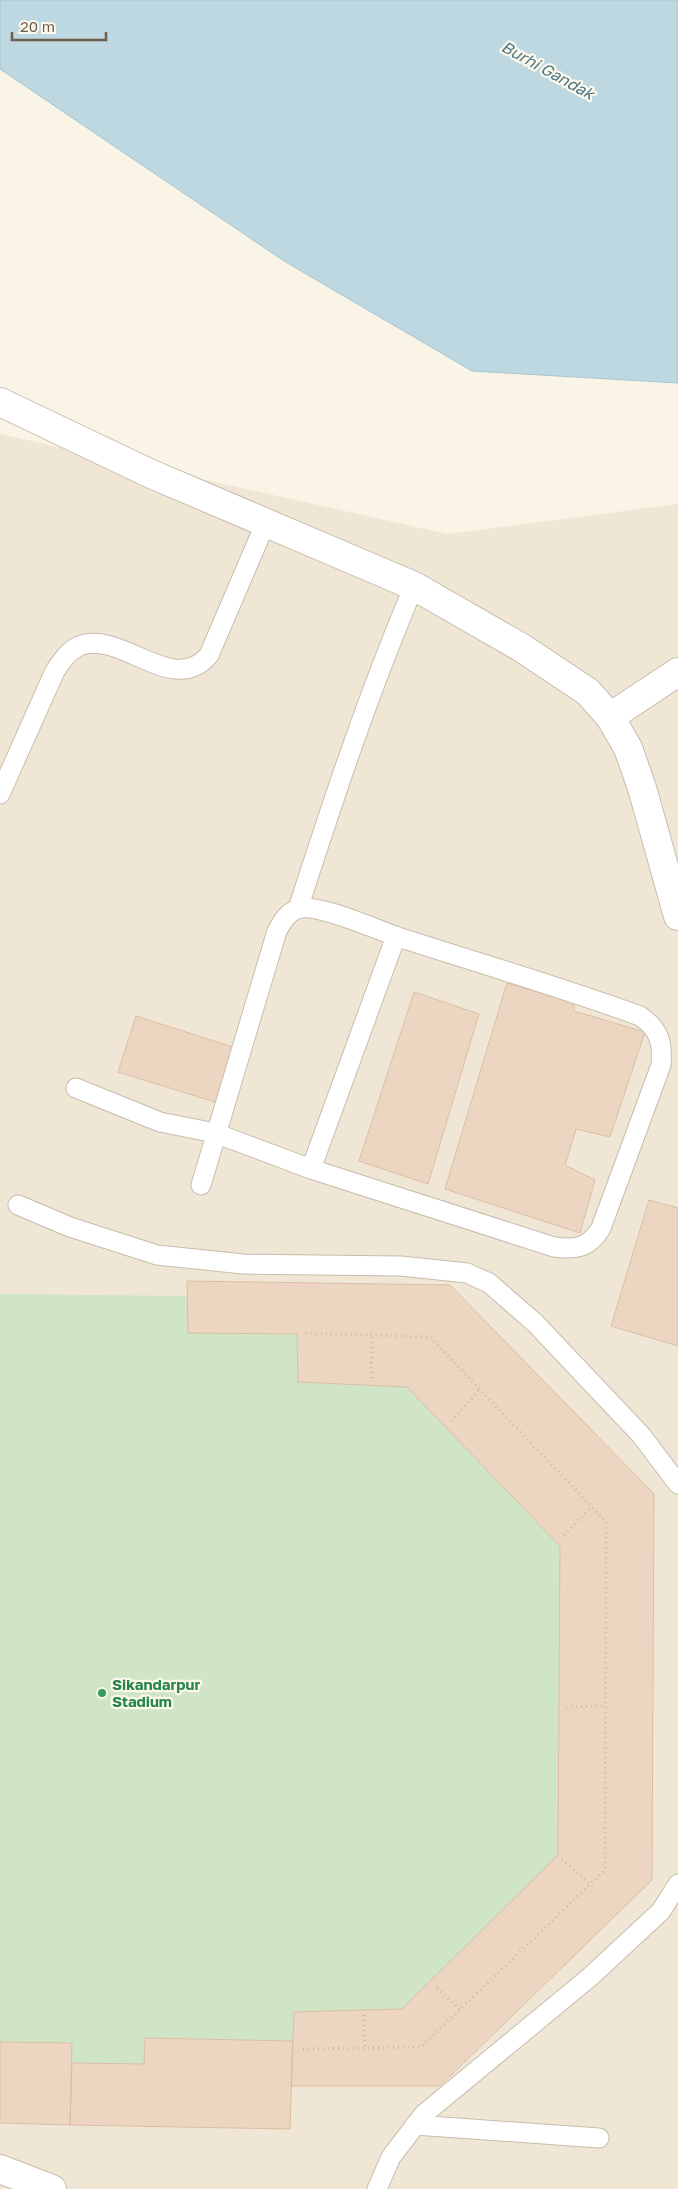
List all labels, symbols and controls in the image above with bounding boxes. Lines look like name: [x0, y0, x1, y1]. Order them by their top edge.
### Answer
scale bar: [12, 10, 106, 42]
text: 20 m: [20, 17, 55, 35]
water label: Burhi Gandak: [498, 36, 600, 105]
place label: Sikandarpur Stadium: [112, 1675, 200, 1710]
marker: Sikandarpur Stadium: [96, 1687, 108, 1699]

